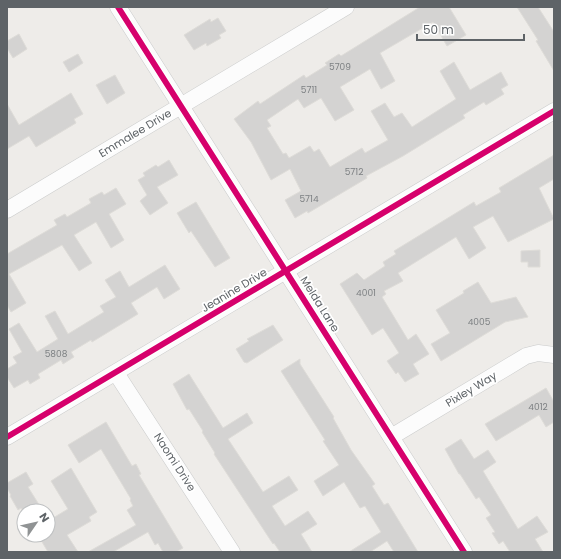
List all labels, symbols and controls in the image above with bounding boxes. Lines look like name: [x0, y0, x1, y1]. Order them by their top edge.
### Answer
scale bar: [417, 16, 524, 42]
text: 50 m: [423, 21, 454, 38]
house number: 5709: [329, 61, 351, 73]
house number: 5711: [301, 84, 317, 96]
street label: Emmalee Drive: [95, 105, 175, 161]
house number: 5712: [345, 166, 363, 178]
house number: 5714: [299, 193, 319, 205]
street label: Jeanine Drive: [198, 264, 270, 316]
street label: Melda Lane: [297, 273, 344, 335]
house number: 4001: [356, 287, 376, 299]
house number: 4005: [468, 316, 491, 328]
house number: 5808: [45, 348, 68, 360]
street label: Pixley Way: [442, 367, 500, 411]
house number: 4012: [528, 401, 548, 413]
street label: Naomi Drive: [150, 430, 200, 494]
north arrow: [16, 503, 56, 543]
text: N: [35, 510, 53, 525]

